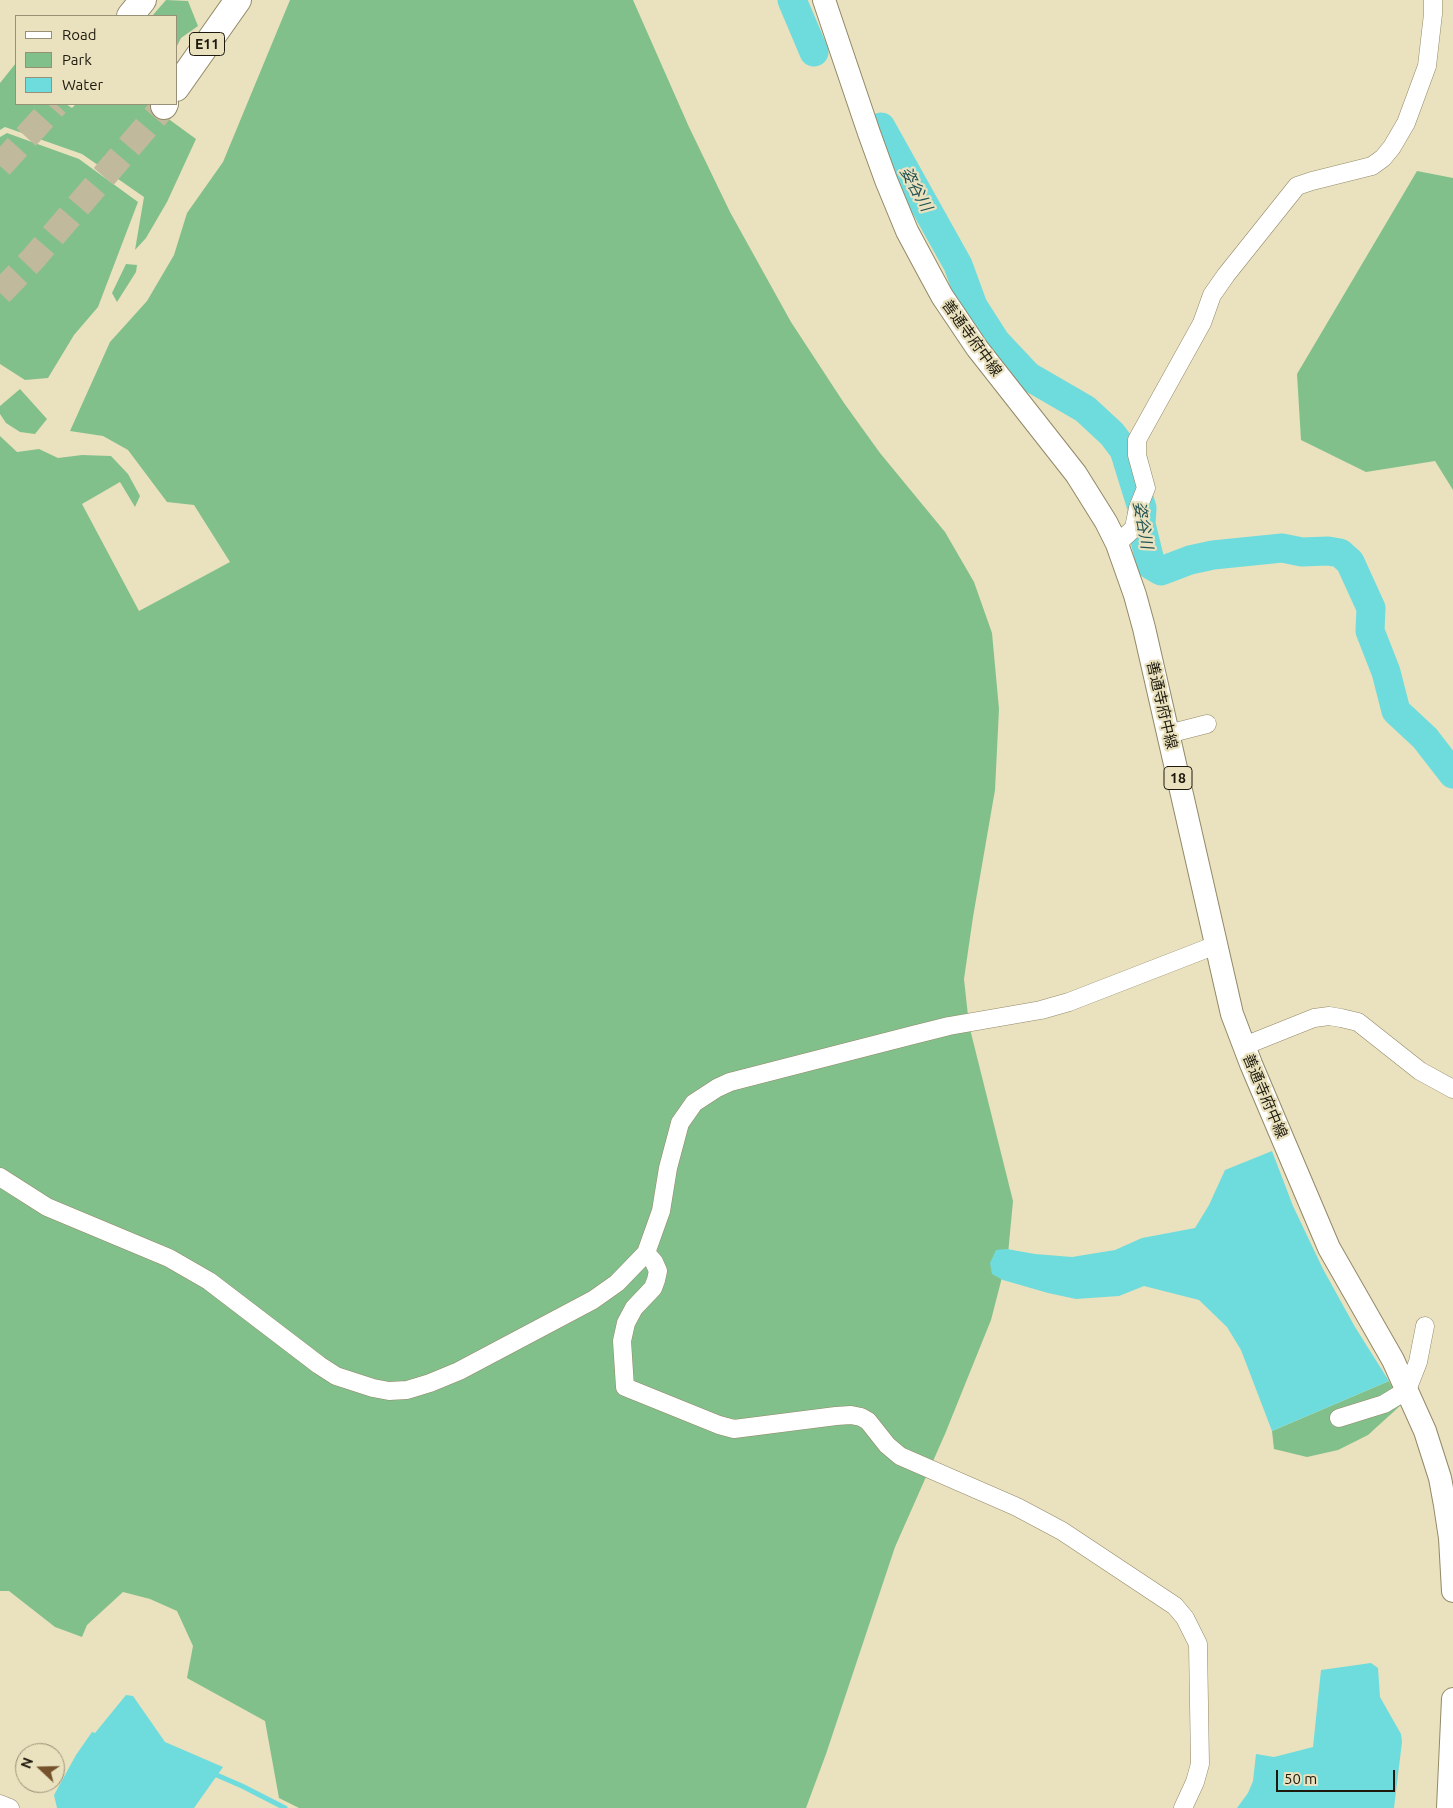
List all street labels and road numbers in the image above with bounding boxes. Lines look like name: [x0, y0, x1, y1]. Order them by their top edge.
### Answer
road number: E11: [190, 33, 224, 56]
street label: 善通寺府中線: [938, 296, 1006, 380]
street label: 善通寺府中線: [1143, 659, 1181, 751]
road number: 18: [1164, 766, 1192, 790]
street label: 善通寺府中線: [1239, 1051, 1291, 1141]

